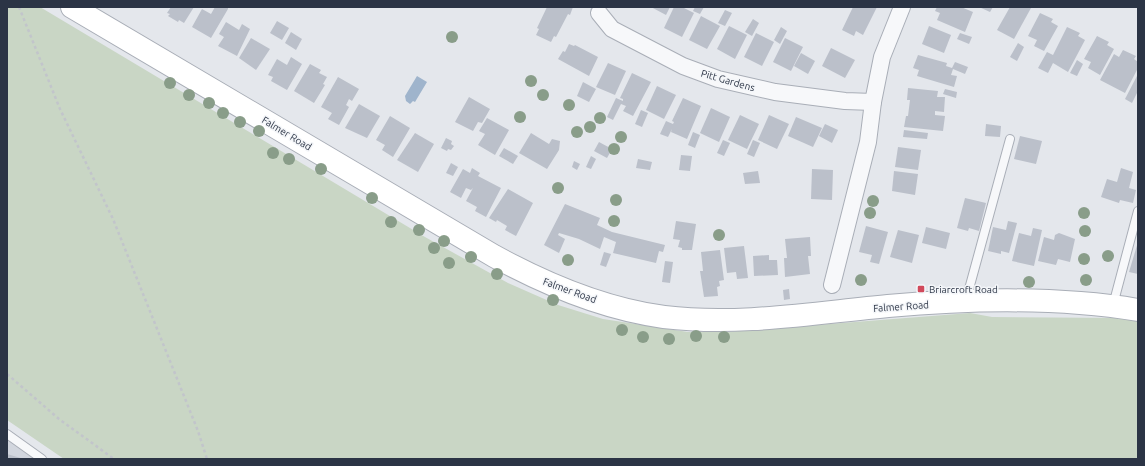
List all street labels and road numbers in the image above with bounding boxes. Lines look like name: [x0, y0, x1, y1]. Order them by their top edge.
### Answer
street label: Pitt Gardens: [700, 68, 756, 93]
street label: Falmer Road: [260, 114, 314, 153]
street label: Falmer Road: [542, 276, 598, 305]
street label: Falmer Road: [873, 299, 929, 314]

